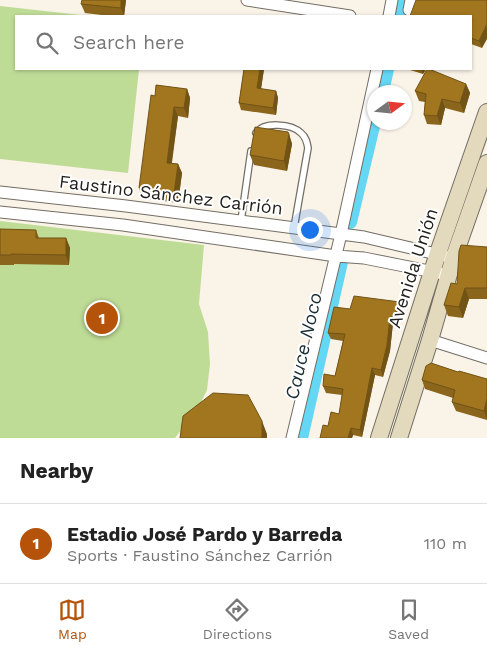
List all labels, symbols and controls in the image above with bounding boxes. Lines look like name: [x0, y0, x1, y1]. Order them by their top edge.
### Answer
search box: [15, 15, 472, 70]
icon: search: [33, 29, 61, 57]
text: Search here: [73, 31, 184, 54]
north arrow: [367, 85, 412, 130]
street label: Faustino Sánchez Carrión: [58, 170, 284, 219]
street label: Avenida Unión: [383, 205, 442, 330]
your location: [297, 217, 323, 243]
water label: Cauce Noco: [280, 290, 327, 402]
pin: 1: [86, 299, 118, 337]
text: Nearby: [20, 458, 93, 483]
text: Estadio José Pardo y Barreda: [67, 523, 342, 546]
text: 1: [33, 534, 39, 553]
text: 110 m: [424, 534, 467, 553]
text: Sports · Faustino Sánchez Carrión: [67, 546, 333, 565]
tab: Map: [58, 596, 87, 642]
tab: Directions: [203, 596, 272, 642]
tab: Saved: [388, 596, 429, 642]

